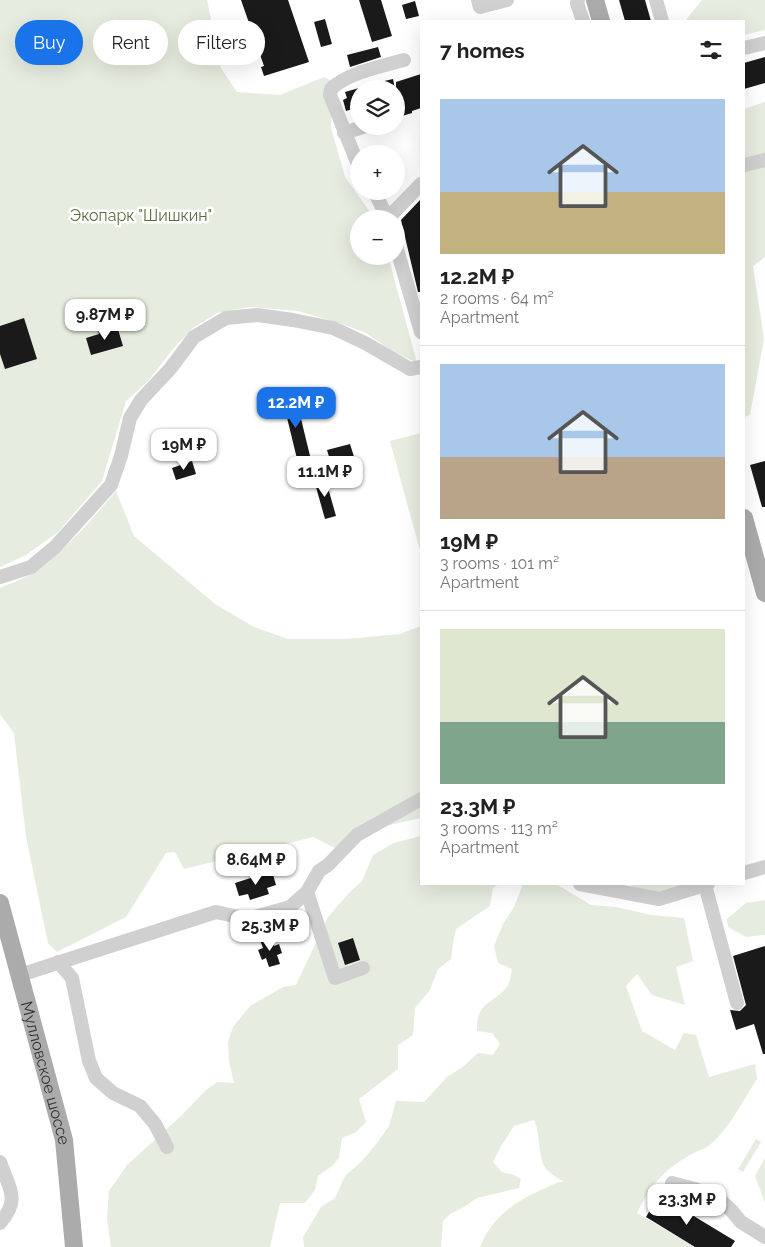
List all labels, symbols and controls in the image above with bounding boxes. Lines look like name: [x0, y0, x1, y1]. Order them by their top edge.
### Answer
chip: Buy: [15, 20, 83, 65]
chip: Rent: [93, 20, 168, 65]
chip: Filters: [178, 20, 265, 65]
icon: filters: [697, 36, 725, 64]
text: 7 homes: [440, 38, 525, 63]
map controls: [350, 80, 405, 265]
button: layers: [350, 80, 405, 135]
icon: home: [538, 131, 628, 221]
button: +: [350, 145, 405, 200]
park label: Экопарк "Шишкин": [70, 206, 212, 225]
button: −: [350, 210, 405, 265]
text: 12.2M ₽: [440, 264, 514, 289]
text: 2 rooms · 64 m²: [440, 289, 554, 308]
pin: 9.87M ₽: [59, 298, 151, 341]
text: 9.87M ₽: [76, 305, 134, 324]
text: Apartment: [440, 308, 519, 327]
pin: 12.2M ₽: [250, 386, 342, 429]
text: 12.2M ₽: [268, 393, 324, 412]
icon: home: [538, 397, 628, 487]
pin: 19M ₽: [149, 428, 219, 471]
text: 19M ₽: [162, 435, 206, 454]
pin: 11.1M ₽: [279, 456, 371, 498]
text: 11.1M ₽: [298, 462, 352, 481]
text: 19M ₽: [440, 529, 498, 554]
text: 3 rooms · 101 m²: [440, 554, 559, 573]
text: Apartment: [440, 573, 519, 592]
icon: home: [538, 662, 628, 752]
text: 23.3M ₽: [440, 794, 515, 819]
text: 3 rooms · 113 m²: [440, 819, 558, 838]
text: Apartment: [440, 838, 519, 857]
pin: 8.64M ₽: [210, 844, 302, 886]
text: 8.64M ₽: [226, 850, 286, 869]
pin: 25.3M ₽: [224, 910, 316, 952]
text: 25.3M ₽: [241, 916, 299, 935]
street label: Мулловское шоссе: [17, 999, 74, 1147]
pin: 23.3M ₽: [641, 1184, 733, 1226]
text: 23.3M ₽: [658, 1190, 716, 1209]

